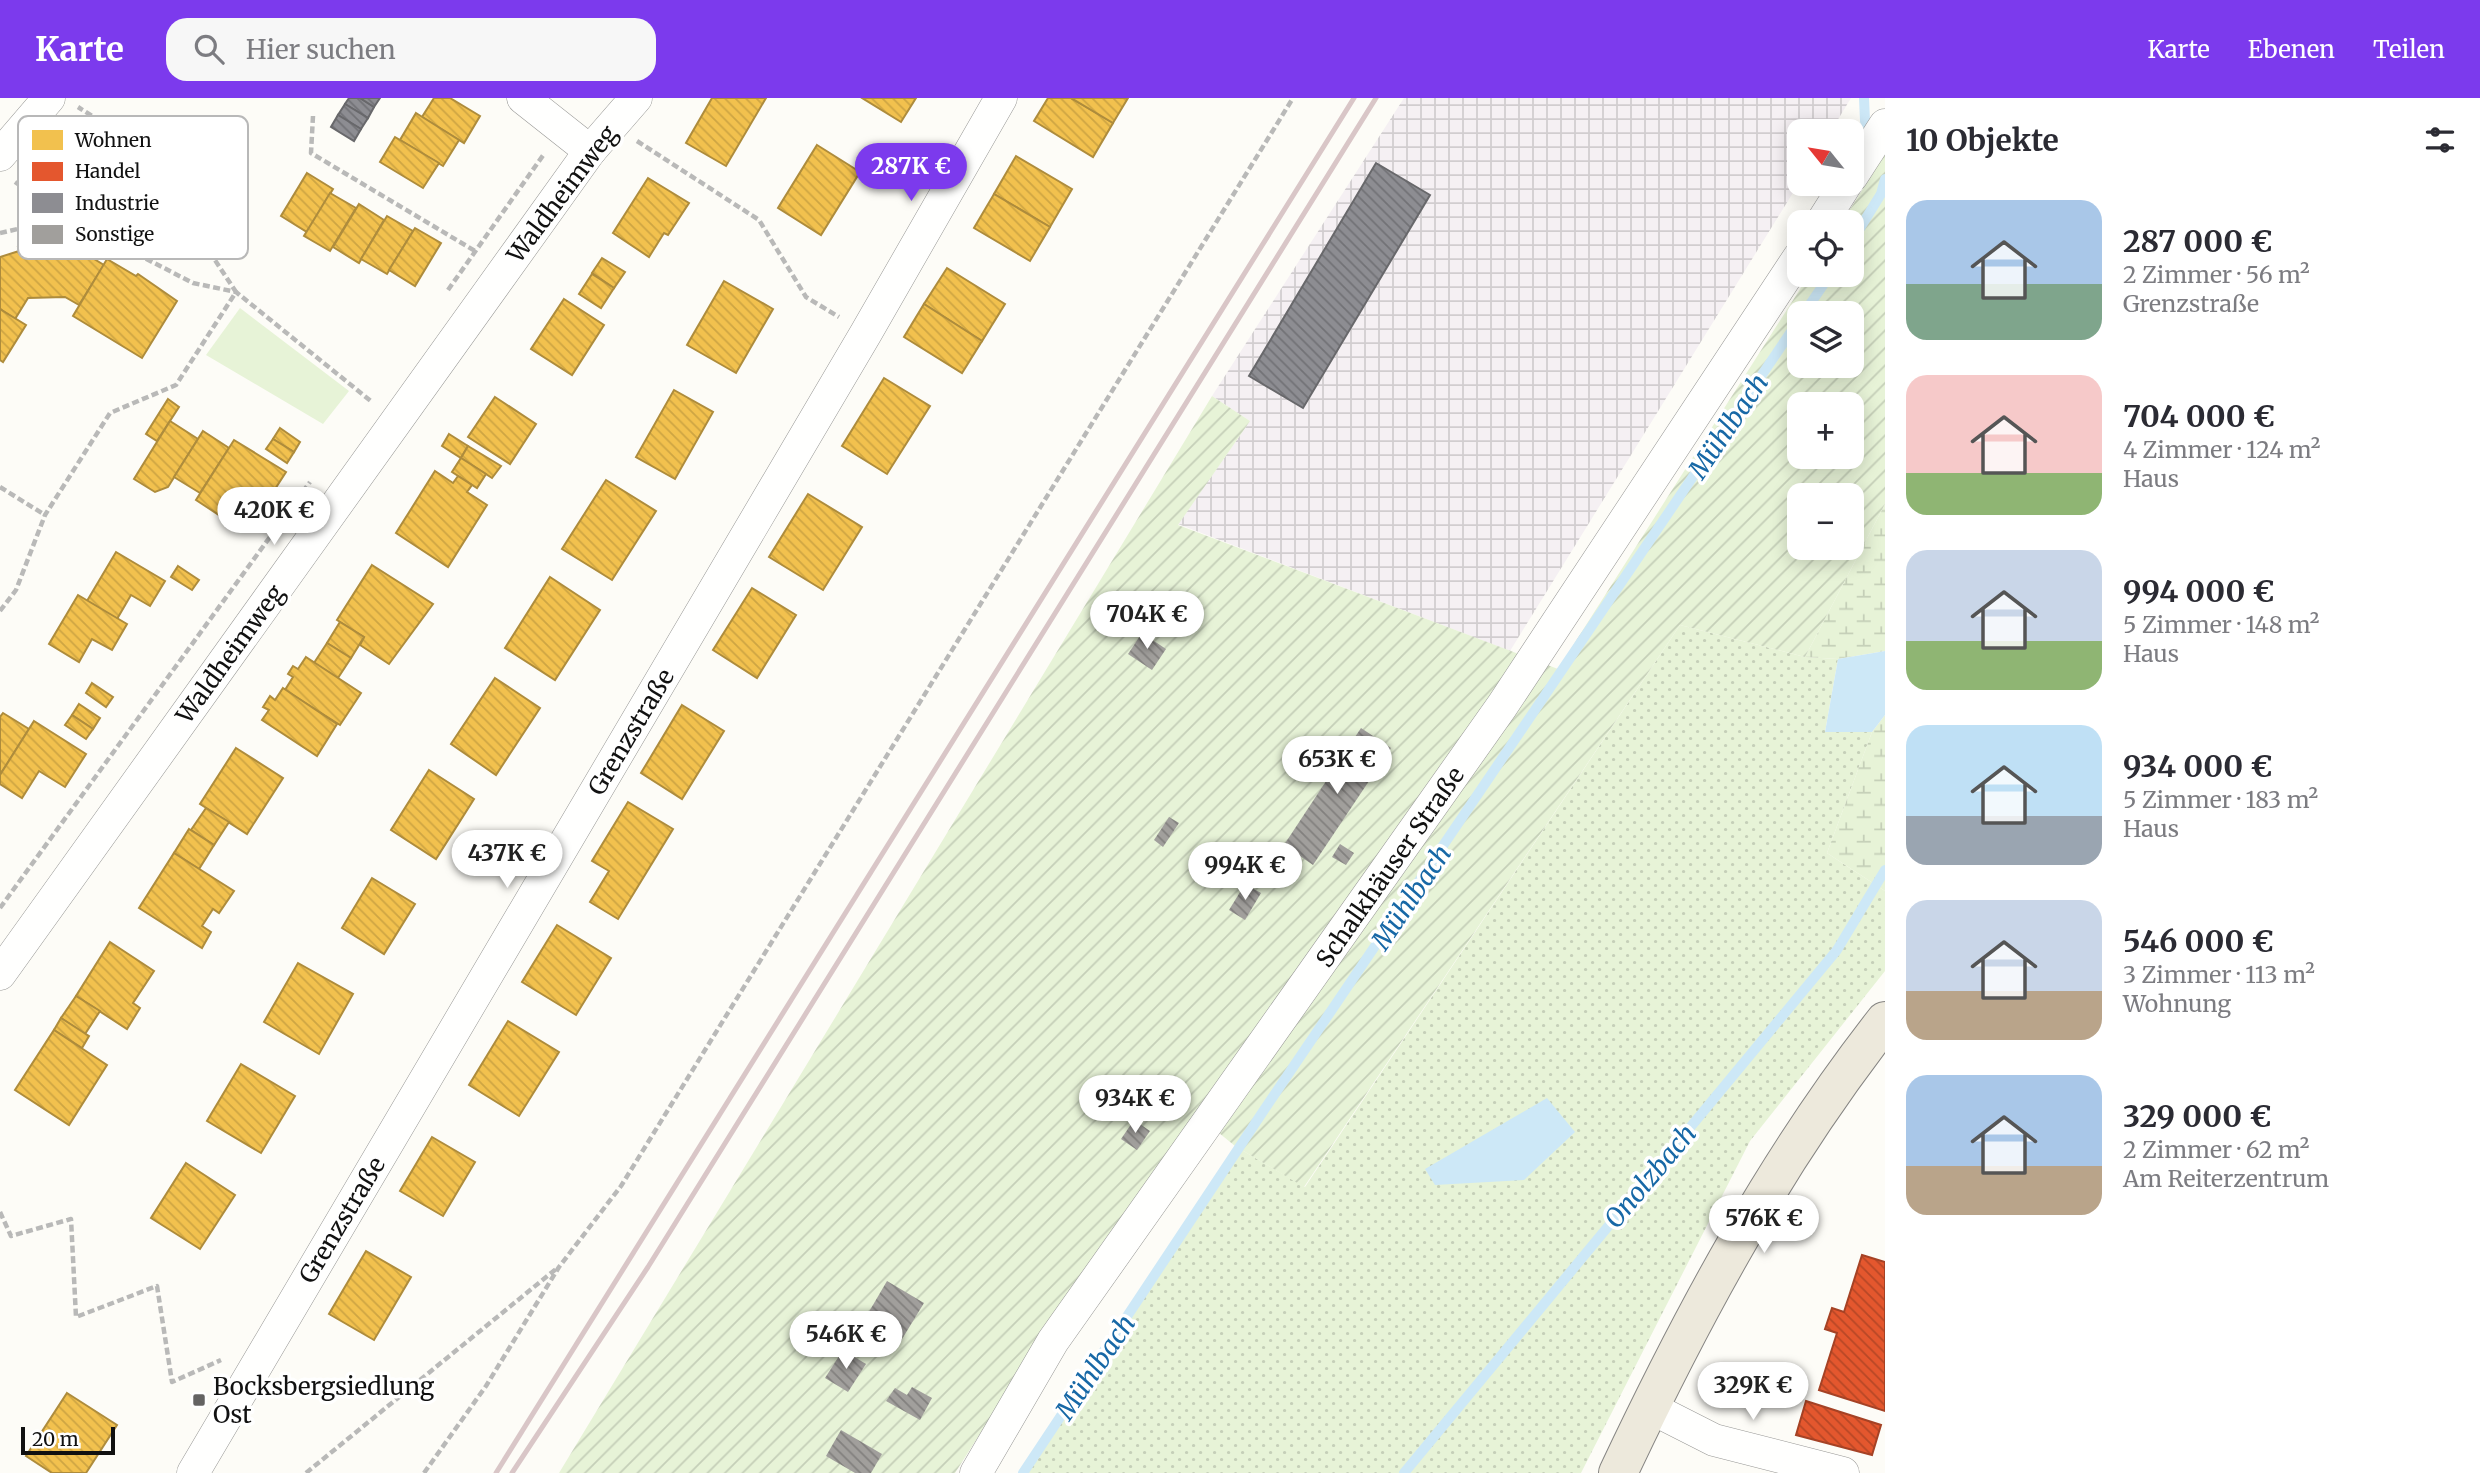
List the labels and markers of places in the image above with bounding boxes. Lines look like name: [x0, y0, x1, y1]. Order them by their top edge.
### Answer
pin: 287K €: [854, 144, 968, 203]
pin: 420K €: [217, 488, 331, 547]
pin: 704K €: [1090, 592, 1204, 651]
pin: 653K €: [1280, 736, 1394, 796]
pin: 437K €: [450, 830, 564, 890]
pin: 994K €: [1188, 842, 1302, 902]
pin: 934K €: [1078, 1076, 1192, 1135]
pin: 576K €: [1707, 1196, 1821, 1255]
pin: 546K €: [789, 1312, 903, 1371]
pin: 329K €: [1696, 1362, 1810, 1422]
place label: Bocksbergsiedlung Ost: [213, 1371, 435, 1430]
marker: Bocksbergsiedlung Ost: [191, 1392, 207, 1408]

